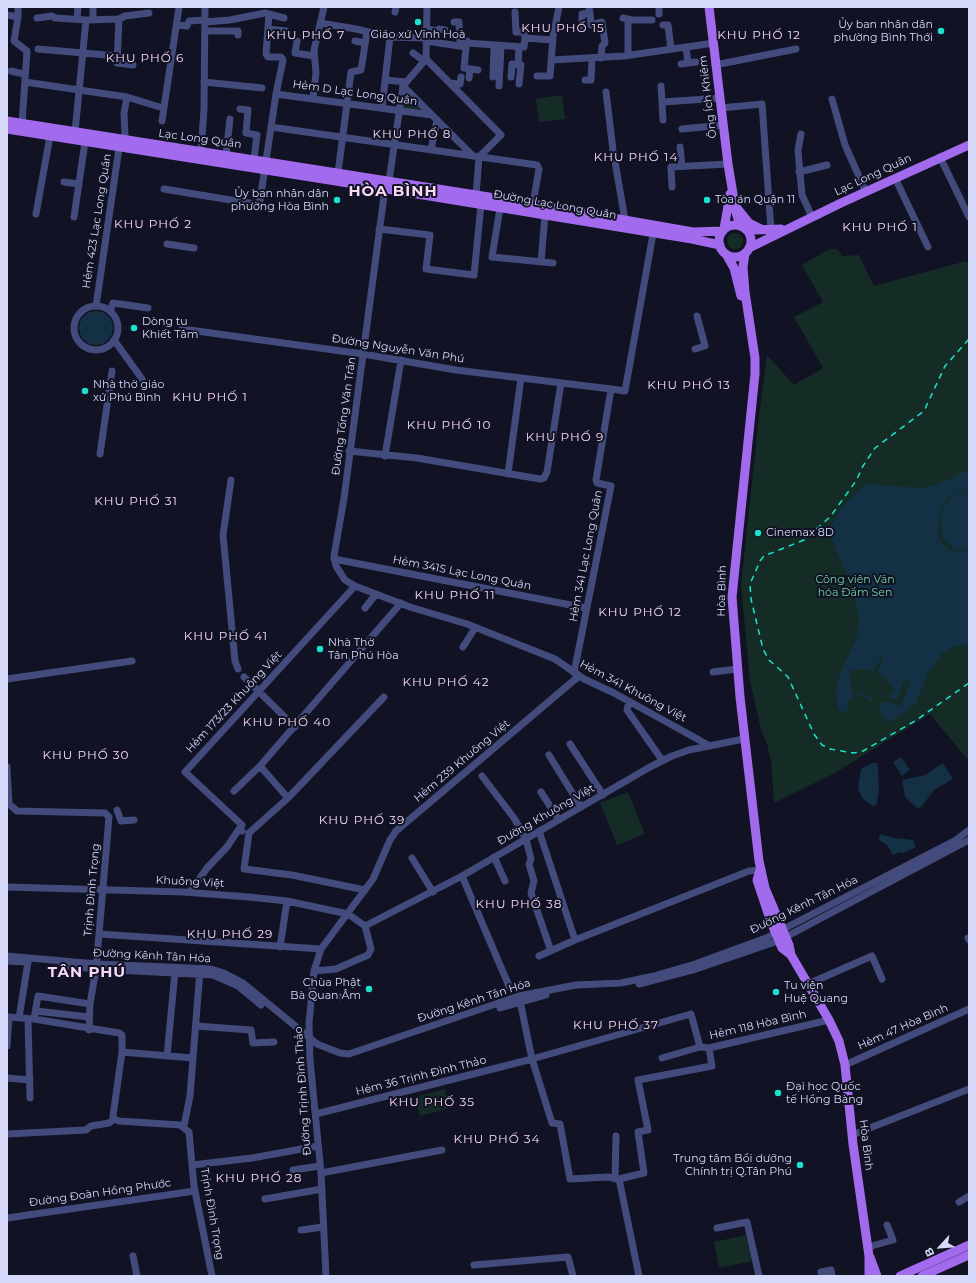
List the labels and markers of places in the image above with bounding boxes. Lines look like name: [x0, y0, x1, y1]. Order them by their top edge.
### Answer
marker: Giáo xứ Vĩnh Hoà: [413, 17, 423, 27]
place label: Ủy ban nhân dân phường Bình Thới: [834, 18, 933, 44]
marker: Ủy ban nhân dân phường Bình Thới: [936, 26, 946, 36]
place label: Giáo xứ Vĩnh Hoà: [371, 28, 465, 42]
place label: Ủy ban nhân dân phường Hòa Bình: [231, 187, 329, 213]
place label: Tòa án Quận 11: [715, 193, 795, 207]
marker: Ủy ban nhân dân phường Hòa Bình: [332, 195, 342, 205]
marker: Tòa án Quận 11: [702, 195, 712, 205]
place label: Dòng tu Khiết Tâm: [142, 315, 198, 341]
marker: Dòng tu Khiết Tâm: [129, 323, 139, 333]
place label: Nhà thờ giáo xứ Phú Bình: [93, 378, 164, 404]
marker: Nhà thờ giáo xứ Phú Bình: [80, 386, 90, 396]
place label: Cinemax 8D: [766, 526, 834, 540]
marker: Cinemax 8D: [753, 528, 763, 538]
place label: Nhà Thờ Tân Phú Hòa: [328, 636, 399, 662]
marker: Nhà Thờ Tân Phú Hòa: [315, 644, 325, 654]
place label: Chùa Phật Bà Quan Âm: [290, 976, 361, 1002]
place label: Tu viện Huệ Quang: [784, 979, 848, 1005]
marker: Chùa Phật Bà Quan Âm: [364, 984, 374, 994]
marker: Tu viện Huệ Quang: [771, 987, 781, 997]
place label: Đại học Quốc tế Hồng Bàng: [786, 1080, 863, 1106]
marker: Đại học Quốc tế Hồng Bàng: [773, 1088, 783, 1098]
place label: Trung tâm Bồi dưỡng Chính trị Q.Tân Phú: [673, 1152, 792, 1178]
marker: Trung tâm Bồi dưỡng Chính trị Q.Tân Phú: [795, 1160, 805, 1170]

